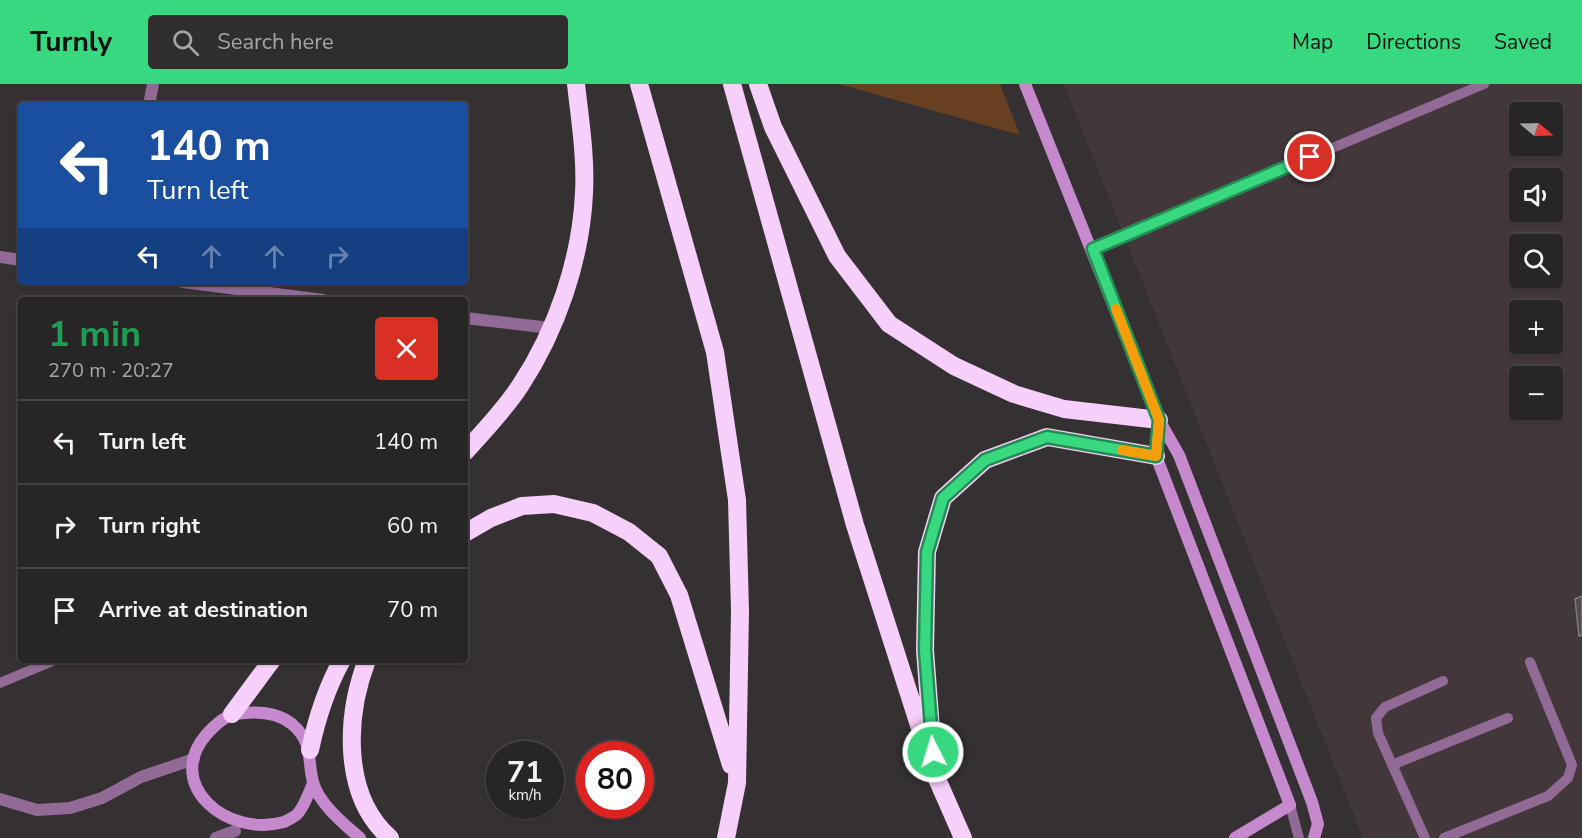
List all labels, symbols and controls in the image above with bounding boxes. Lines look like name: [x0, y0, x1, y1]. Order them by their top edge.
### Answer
search box: [148, 15, 568, 69]
text: Turnly: [30, 23, 112, 61]
icon: search: [169, 26, 202, 59]
text: Search here: [217, 27, 334, 57]
text: Map: [1292, 28, 1333, 56]
text: Directions: [1366, 28, 1461, 56]
text: Saved: [1494, 28, 1552, 56]
north arrow: [1509, 102, 1563, 156]
map controls: [1509, 102, 1563, 420]
text: 140 m: [147, 118, 271, 175]
icon: left: [48, 126, 126, 204]
pin: [1284, 131, 1335, 182]
icon: arrive: [1293, 140, 1326, 173]
button: sound: [1509, 168, 1563, 222]
text: Turn left: [147, 172, 248, 209]
button: search: [1509, 234, 1563, 288]
icon: left: [132, 240, 165, 273]
icon: ahead: [195, 240, 228, 273]
icon: ahead: [258, 240, 291, 273]
icon: right: [321, 240, 354, 273]
button: +: [1509, 300, 1563, 354]
text: 1 min: [48, 310, 141, 359]
button: close: [375, 317, 438, 380]
text: 270 m · 20:27: [48, 357, 174, 384]
button: −: [1509, 366, 1563, 420]
icon: left: [48, 426, 81, 459]
text: Turn left: [99, 427, 186, 457]
text: 140 m: [374, 427, 438, 457]
icon: right: [48, 510, 81, 543]
text: Turn right: [99, 511, 200, 541]
text: 60 m: [387, 511, 438, 541]
icon: arrive: [48, 594, 81, 627]
text: Arrive at destination: [99, 595, 308, 625]
text: 70 m: [387, 595, 438, 625]
position arrow: [901, 720, 965, 784]
speed limit sign: 80: [576, 741, 654, 819]
text: 71: [507, 752, 543, 793]
text: km/h: [508, 785, 542, 805]

